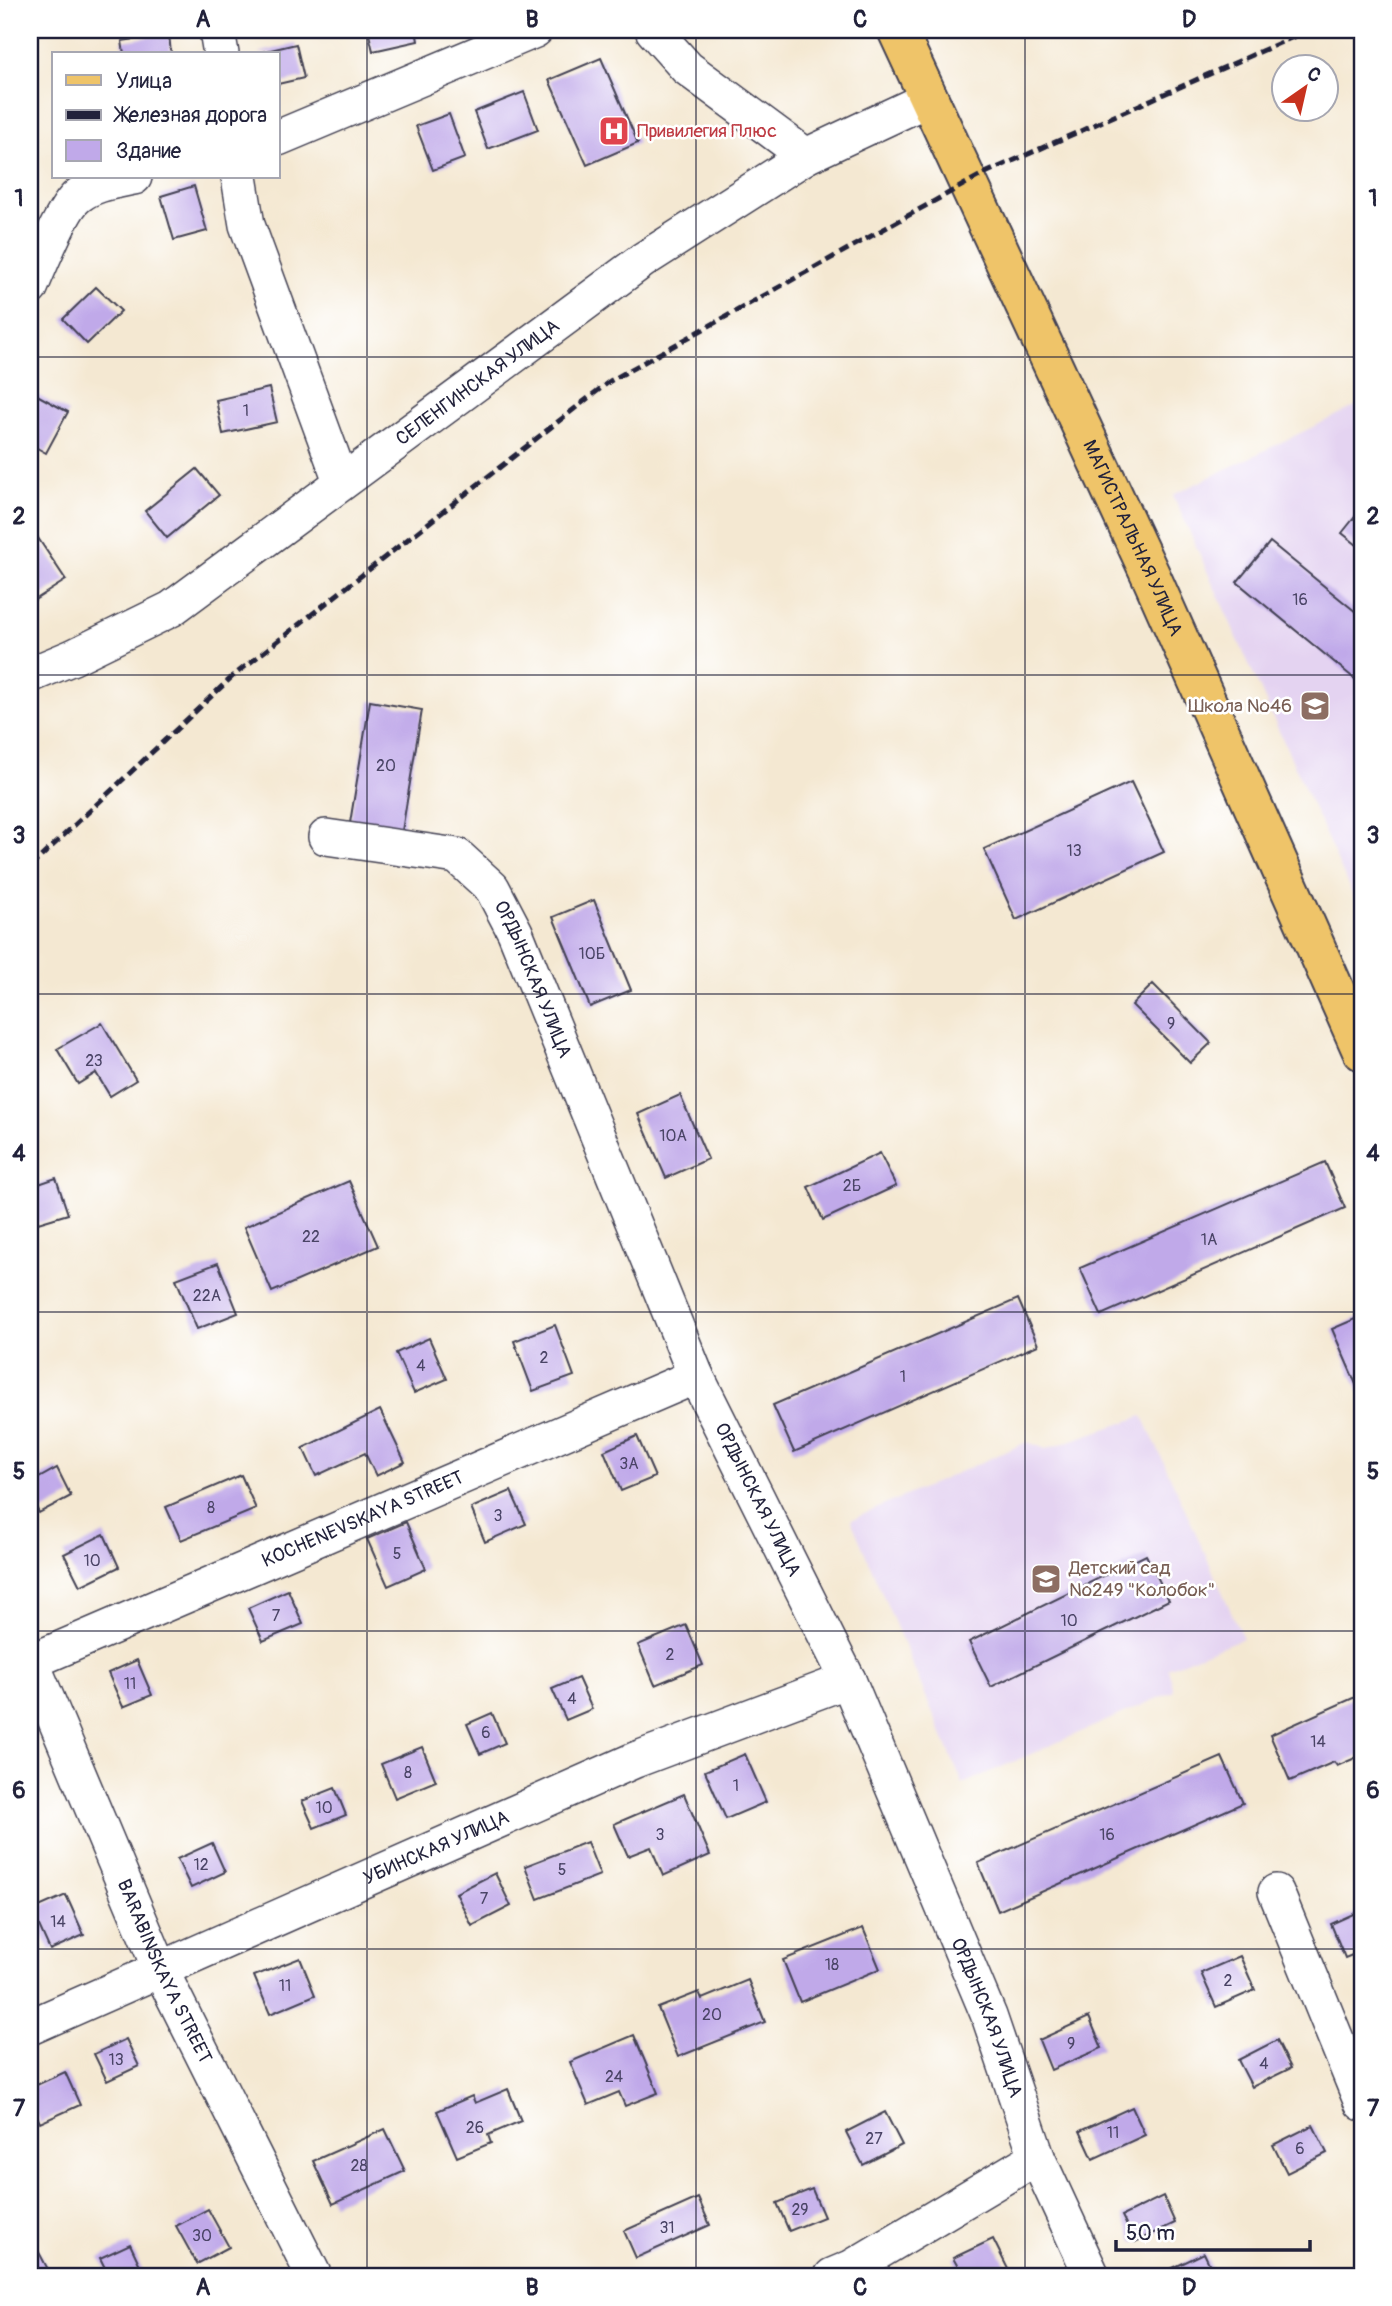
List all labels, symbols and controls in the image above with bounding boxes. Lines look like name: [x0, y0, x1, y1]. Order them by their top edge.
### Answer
text: A: [196, 5, 211, 34]
text: B: [525, 5, 539, 34]
text: C: [853, 5, 867, 34]
text: D: [1182, 5, 1196, 34]
legend: [52, 52, 280, 178]
north arrow: [1270, 52, 1340, 122]
text: С: [1302, 62, 1326, 88]
text: Улица: [116, 68, 172, 95]
text: Железная дорога: [113, 102, 267, 129]
hospital icon: Привилегия Плюс: [597, 114, 631, 148]
place label: Привилегия Плюс: [637, 119, 777, 143]
text: Здание: [116, 138, 182, 165]
text: 1: [15, 184, 24, 213]
text: 1: [1369, 184, 1378, 213]
street label: СЕЛЕНГИНСКАЯ УЛИЦА: [391, 314, 564, 451]
house number: 1: [243, 401, 249, 421]
street label: МАГИСТРАЛЬНАЯ УЛИЦА: [1077, 436, 1188, 640]
text: 2: [13, 502, 26, 531]
text: 2: [1367, 502, 1380, 531]
house number: 16: [1292, 590, 1308, 610]
school or university icon: Школа №46: [1298, 689, 1332, 723]
place label: Школа №46: [1188, 694, 1292, 718]
house number: 20: [376, 756, 396, 776]
text: 3: [13, 821, 25, 850]
text: 3: [1367, 821, 1379, 850]
house number: 13: [1066, 841, 1082, 861]
street label: ОРДЫНСКАЯ УЛИЦА: [489, 896, 577, 1062]
house number: 10Б: [579, 944, 605, 964]
house number: 9: [1167, 1014, 1175, 1034]
house number: 23: [85, 1051, 103, 1071]
house number: 10А: [659, 1126, 687, 1146]
text: 4: [12, 1139, 26, 1168]
text: 4: [1366, 1139, 1380, 1168]
house number: 2Б: [843, 1176, 861, 1196]
house number: 22: [302, 1227, 320, 1247]
house number: 1А: [1201, 1230, 1217, 1250]
house number: 22А: [193, 1286, 221, 1306]
house number: 2: [540, 1348, 549, 1368]
house number: 4: [416, 1356, 426, 1376]
house number: 1: [900, 1367, 906, 1387]
street label: ОРДЫНСКАЯ УЛИЦА: [709, 1419, 806, 1580]
house number: 3А: [619, 1454, 639, 1474]
text: 5: [13, 1457, 25, 1486]
text: 5: [1367, 1457, 1379, 1486]
street label: KOCHENEVSKAYA STREET: [258, 1465, 467, 1573]
house number: 8: [207, 1498, 215, 1518]
house number: 3: [494, 1506, 503, 1526]
house number: 5: [393, 1544, 401, 1564]
house number: 10: [83, 1551, 101, 1571]
place label: Детский сад №249 "Колобок": [1068, 1556, 1215, 1602]
school or university icon: Детский сад №249 "Колобок": [1029, 1562, 1063, 1596]
house number: 7: [272, 1606, 281, 1626]
house number: 10: [1060, 1611, 1078, 1631]
house number: 2: [666, 1645, 675, 1665]
house number: 11: [124, 1674, 136, 1694]
house number: 4: [567, 1689, 577, 1709]
house number: 6: [481, 1723, 491, 1743]
house number: 14: [1310, 1732, 1326, 1752]
house number: 8: [404, 1763, 412, 1783]
text: 6: [12, 1776, 26, 1805]
house number: 1: [733, 1776, 739, 1796]
text: 6: [1366, 1776, 1380, 1805]
house number: 10: [315, 1798, 333, 1818]
street label: УБИНСКАЯ УЛИЦА: [360, 1805, 513, 1890]
house number: 3: [656, 1825, 665, 1845]
house number: 16: [1099, 1825, 1115, 1845]
house number: 12: [193, 1855, 209, 1875]
house number: 5: [558, 1860, 566, 1880]
street label: BARABINSKAYA STREET: [112, 1876, 217, 2067]
house number: 7: [480, 1889, 489, 1909]
house number: 14: [50, 1912, 66, 1932]
street label: ОРДЫНСКАЯ УЛИЦА: [946, 1934, 1028, 2101]
house number: 18: [825, 1955, 839, 1975]
house number: 2: [1224, 1971, 1233, 1991]
house number: 11: [279, 1976, 291, 1996]
house number: 20: [702, 2005, 722, 2025]
house number: 9: [1067, 2034, 1075, 2054]
house number: 13: [108, 2050, 124, 2070]
house number: 4: [1259, 2054, 1269, 2074]
house number: 24: [605, 2067, 623, 2087]
text: 7: [13, 2094, 26, 2123]
text: 7: [1367, 2094, 1380, 2123]
house number: 26: [466, 2118, 484, 2138]
house number: 11: [1107, 2123, 1119, 2143]
house number: 27: [865, 2129, 883, 2149]
house number: 6: [1295, 2139, 1305, 2159]
house number: 28: [350, 2156, 368, 2176]
house number: 29: [791, 2200, 809, 2220]
scale bar: [1116, 2208, 1310, 2252]
house number: 31: [659, 2218, 675, 2238]
text: 50 m: [1126, 2220, 1175, 2247]
house number: 30: [192, 2226, 212, 2246]
text: A: [196, 2273, 211, 2302]
text: B: [525, 2273, 539, 2302]
text: C: [853, 2273, 867, 2302]
text: D: [1182, 2273, 1196, 2302]

